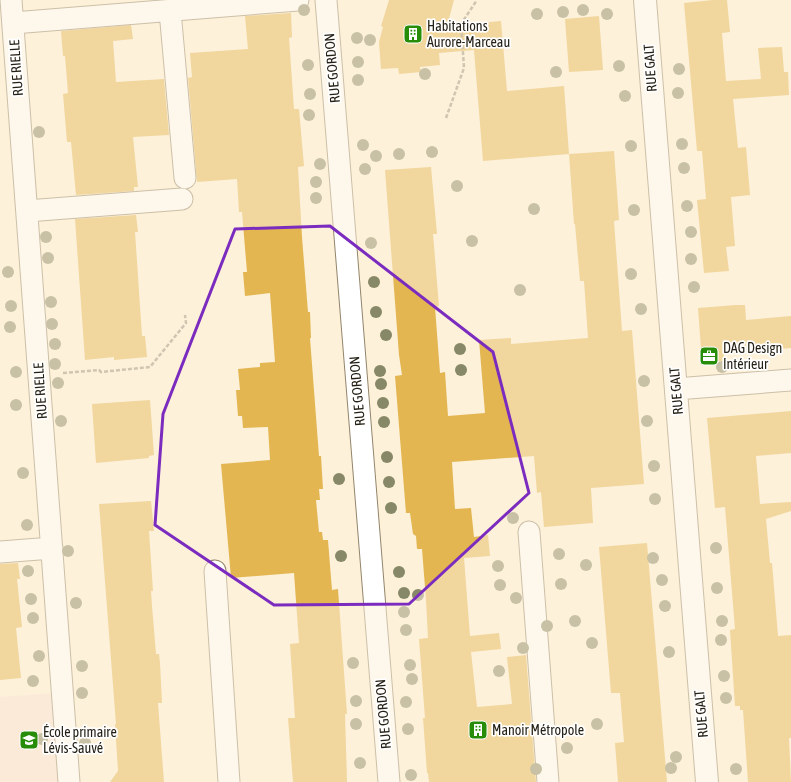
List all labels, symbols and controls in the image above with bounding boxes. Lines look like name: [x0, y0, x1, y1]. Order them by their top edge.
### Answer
place label: Habitations Aurore-Marceau: [427, 18, 510, 50]
building icon: Habitations Aurore-Marceau: [402, 23, 424, 45]
street label: RUE GORDON: [321, 32, 343, 104]
street label: RUE RIELLE: [6, 39, 26, 97]
street label: RUE GALT: [640, 44, 660, 92]
place label: DAG Design Intérieur: [723, 340, 782, 372]
office icon: DAG Design Intérieur: [698, 345, 720, 367]
street label: RUE GORDON: [346, 355, 368, 427]
street label: RUE RIELLE: [30, 362, 50, 420]
street label: RUE GALT: [666, 367, 686, 415]
street label: RUE GORDON: [372, 678, 394, 750]
street label: RUE GALT: [691, 690, 711, 738]
building icon: Manoir Métropole: [467, 719, 489, 741]
place label: Manoir Métropole: [492, 722, 584, 738]
place label: École primaire Lévis-Sauvé: [43, 724, 117, 756]
school or university icon: École primaire Lévis-Sauvé: [18, 729, 40, 751]

